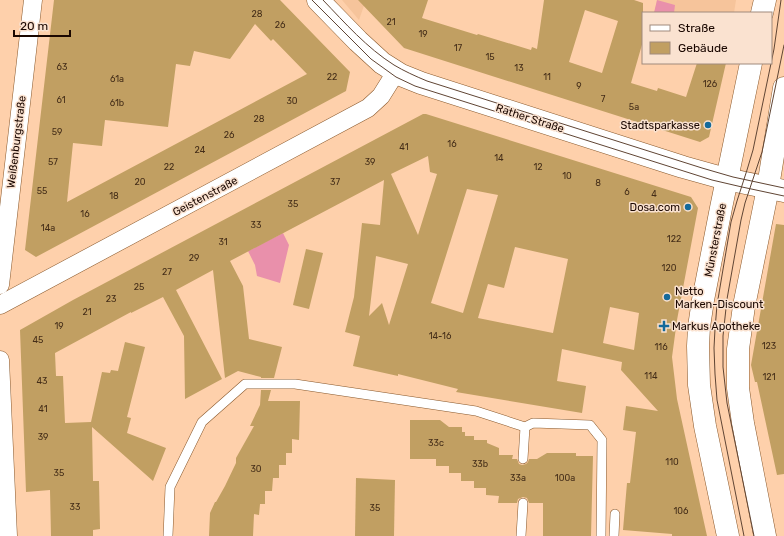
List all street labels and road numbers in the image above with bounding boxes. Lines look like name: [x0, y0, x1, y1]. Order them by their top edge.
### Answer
street label: Weißenburgstraße: [4, 95, 29, 189]
street label: Rather Straße: [494, 101, 566, 136]
street label: Geistenstraße: [171, 174, 240, 219]
street label: Münsterstraße: [702, 202, 729, 278]

